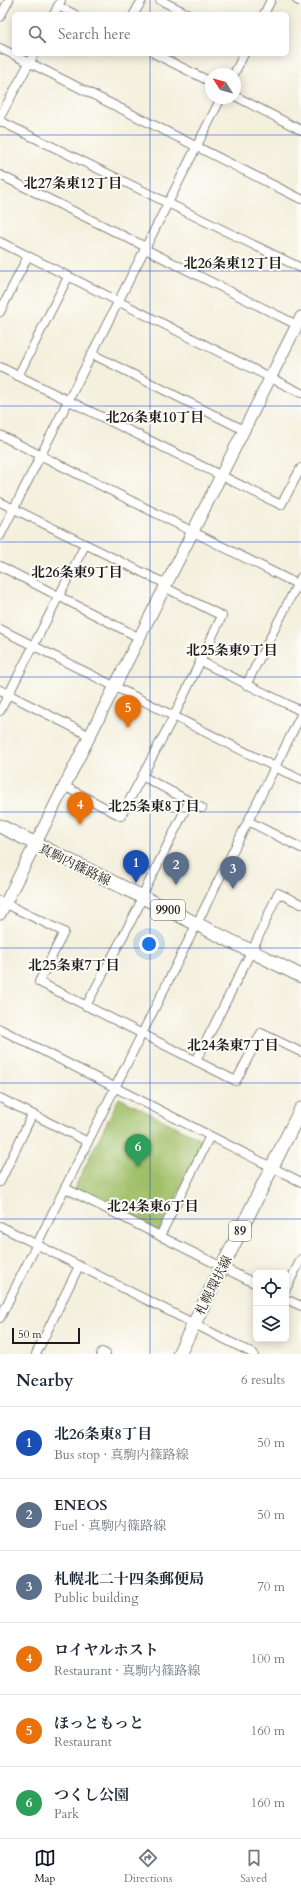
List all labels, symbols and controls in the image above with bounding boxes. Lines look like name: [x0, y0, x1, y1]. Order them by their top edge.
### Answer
search box: [12, 12, 289, 56]
icon: search: [26, 23, 48, 45]
text: Search here: [58, 24, 131, 44]
north arrow: [205, 68, 241, 104]
district label: 北27条東12丁目: [24, 174, 122, 193]
district label: 北26条東12丁目: [184, 254, 282, 273]
district label: 北26条東10丁目: [106, 408, 204, 427]
district label: 北26条東9丁目: [31, 563, 123, 582]
district label: 北25条東9丁目: [186, 641, 278, 660]
pin: 5: [115, 695, 141, 728]
pin: 4: [67, 792, 93, 825]
district label: 北25条東8丁目: [108, 797, 200, 816]
street label: 真駒内篠路線: [36, 840, 114, 890]
pin: 1: [123, 850, 149, 883]
pin: 2: [163, 852, 189, 885]
pin: 3: [220, 856, 246, 889]
road number: 9900: [151, 900, 185, 920]
your location: [139, 934, 159, 954]
district label: 北25条東7丁目: [28, 956, 120, 975]
district label: 北24条東7丁目: [187, 1036, 279, 1055]
pin: 6: [125, 1134, 151, 1167]
district label: 北24条東6丁目: [107, 1197, 199, 1216]
road number: 89: [229, 1221, 251, 1241]
street label: 札幌環状線: [191, 1252, 237, 1319]
map controls: [253, 1270, 289, 1342]
button: locate: [253, 1270, 289, 1306]
button: layers: [253, 1306, 289, 1342]
scale bar: [12, 1326, 80, 1345]
text: 50 m: [18, 1327, 42, 1342]
text: Nearby: [16, 1369, 73, 1392]
text: 6 results: [241, 1371, 285, 1389]
text: 北26条東8丁目: [54, 1424, 152, 1444]
text: 1: [26, 1434, 32, 1452]
text: 50 m: [257, 1434, 285, 1452]
text: Bus stop · 真駒内篠路線: [54, 1446, 189, 1464]
text: ENEOS: [54, 1495, 108, 1515]
text: 2: [26, 1506, 32, 1524]
text: 50 m: [257, 1506, 285, 1524]
text: Fuel · 真駒内篠路線: [54, 1517, 166, 1535]
text: 札幌北二十四条郵便局: [54, 1569, 204, 1589]
text: 3: [26, 1578, 32, 1596]
text: 70 m: [257, 1578, 285, 1596]
text: Public building: [54, 1589, 139, 1607]
text: ロイヤルホスト: [54, 1640, 158, 1660]
text: 4: [26, 1650, 32, 1668]
text: 100 m: [251, 1650, 285, 1668]
text: Restaurant · 真駒内篠路線: [54, 1662, 200, 1680]
text: ほっともっと: [54, 1713, 144, 1733]
text: 5: [26, 1722, 32, 1740]
text: 160 m: [251, 1722, 285, 1740]
text: Restaurant: [54, 1733, 112, 1751]
text: つくし公園: [54, 1785, 129, 1805]
text: 6: [26, 1794, 32, 1812]
text: 160 m: [251, 1794, 285, 1812]
text: Park: [54, 1805, 79, 1823]
tab: Map: [34, 1847, 56, 1886]
tab: Directions: [124, 1847, 172, 1886]
tab: Saved: [240, 1847, 267, 1886]

